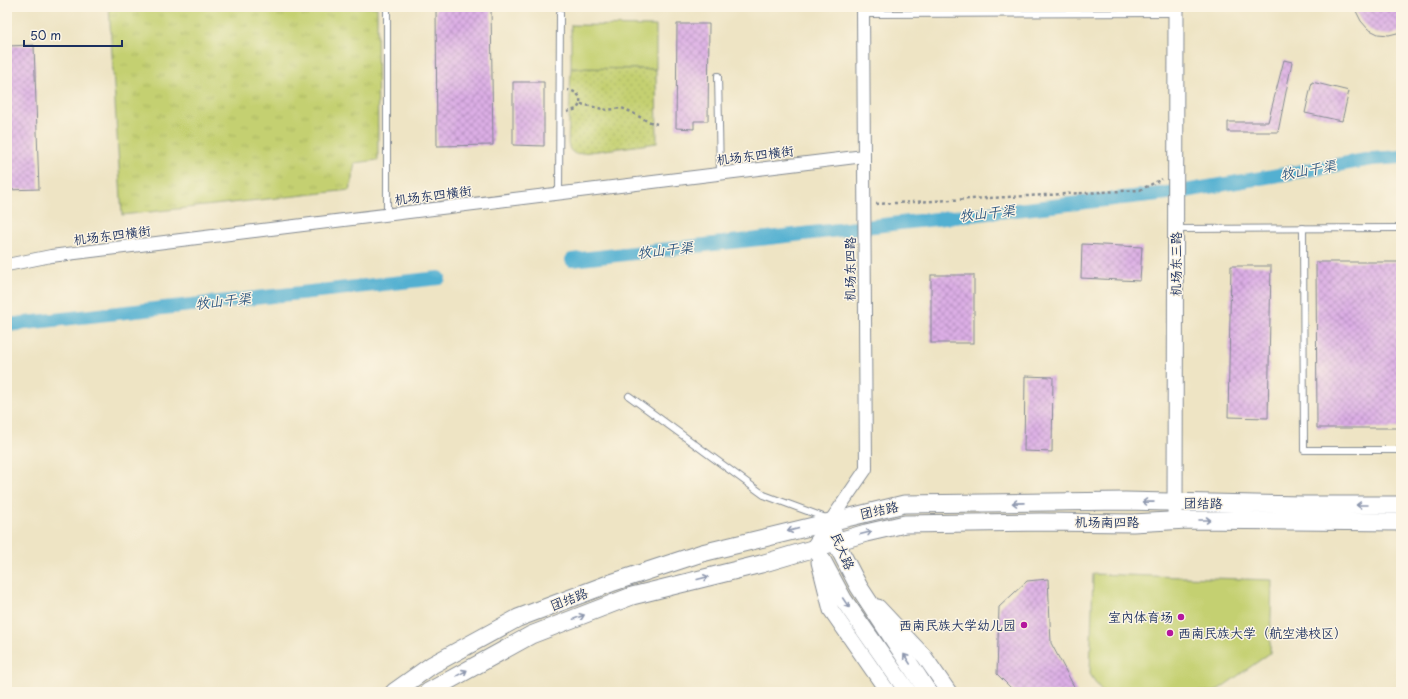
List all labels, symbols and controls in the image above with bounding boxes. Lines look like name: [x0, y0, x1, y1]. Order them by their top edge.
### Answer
scale bar: [24, 22, 122, 48]
text: 50 m: [30, 26, 61, 44]
street label: 机场东四横街: [715, 140, 795, 169]
water label: 牧山干渠: [1279, 154, 1338, 185]
street label: 机场东四横街: [393, 180, 473, 209]
water label: 牧山干渠: [958, 199, 1017, 226]
street label: 机场东四横街: [72, 220, 152, 249]
street label: 机场东三路: [1166, 231, 1185, 297]
water label: 牧山干渠: [636, 236, 695, 263]
street label: 机场东四路: [840, 236, 859, 302]
water label: 牧山干渠: [194, 287, 253, 314]
street label: 团结路: [1183, 493, 1223, 512]
street label: 团结路: [858, 496, 900, 523]
one-way arrow: [1142, 498, 1155, 506]
one-way arrow: [1012, 499, 1025, 506]
one-way arrow: [1356, 501, 1369, 509]
street label: 机场南四路: [1074, 512, 1140, 531]
one-way arrow: [1198, 516, 1211, 524]
one-way arrow: [787, 527, 800, 534]
street label: 民大路: [827, 529, 860, 572]
one-way arrow: [859, 529, 872, 536]
one-way arrow: [696, 574, 709, 582]
street label: 团结路: [547, 583, 590, 614]
one-way arrow: [842, 597, 850, 608]
place label: 室内体育场: [1108, 607, 1173, 626]
one-way arrow: [573, 612, 585, 620]
marker: 室内体育场: [1176, 612, 1186, 622]
place label: 西南民族大学幼儿园: [899, 615, 1016, 634]
marker: 西南民族大学幼儿园: [1019, 620, 1029, 630]
place label: 西南民族大学（航空港校区）: [1178, 623, 1347, 642]
marker: 西南民族大学（航空港校区）: [1165, 628, 1175, 638]
one-way arrow: [903, 654, 911, 665]
one-way arrow: [456, 669, 468, 676]

